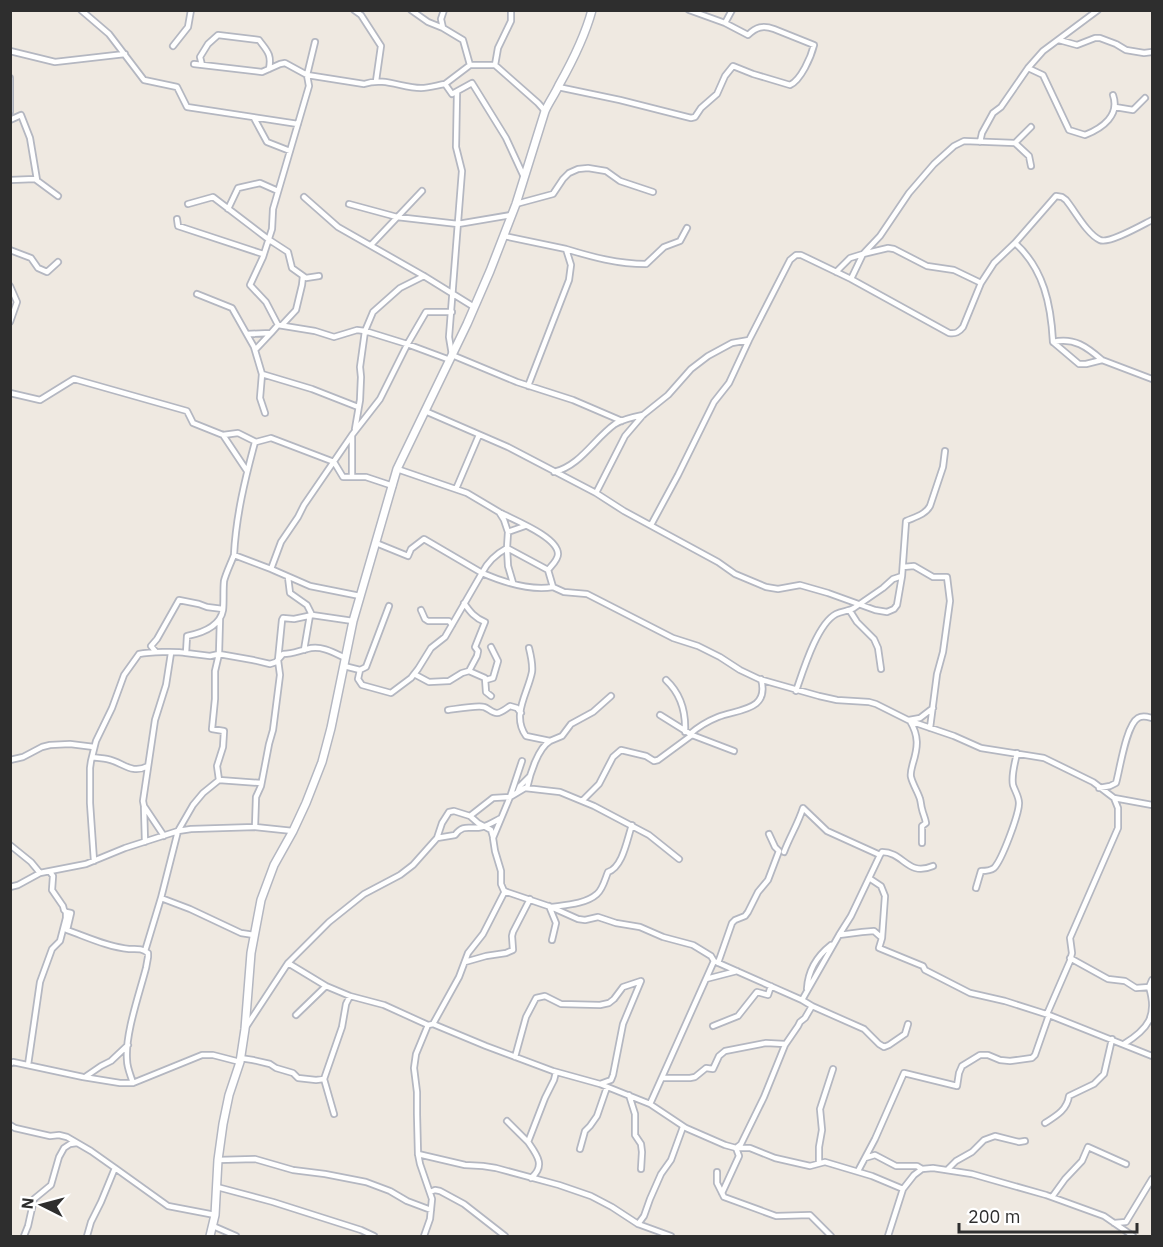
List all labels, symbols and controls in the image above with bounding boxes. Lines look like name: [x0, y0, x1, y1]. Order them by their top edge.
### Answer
north arrow: [12, 1175, 72, 1235]
scale bar: [959, 1196, 1138, 1234]
text: N: [17, 1197, 38, 1210]
text: 200 m: [968, 1205, 1020, 1228]

